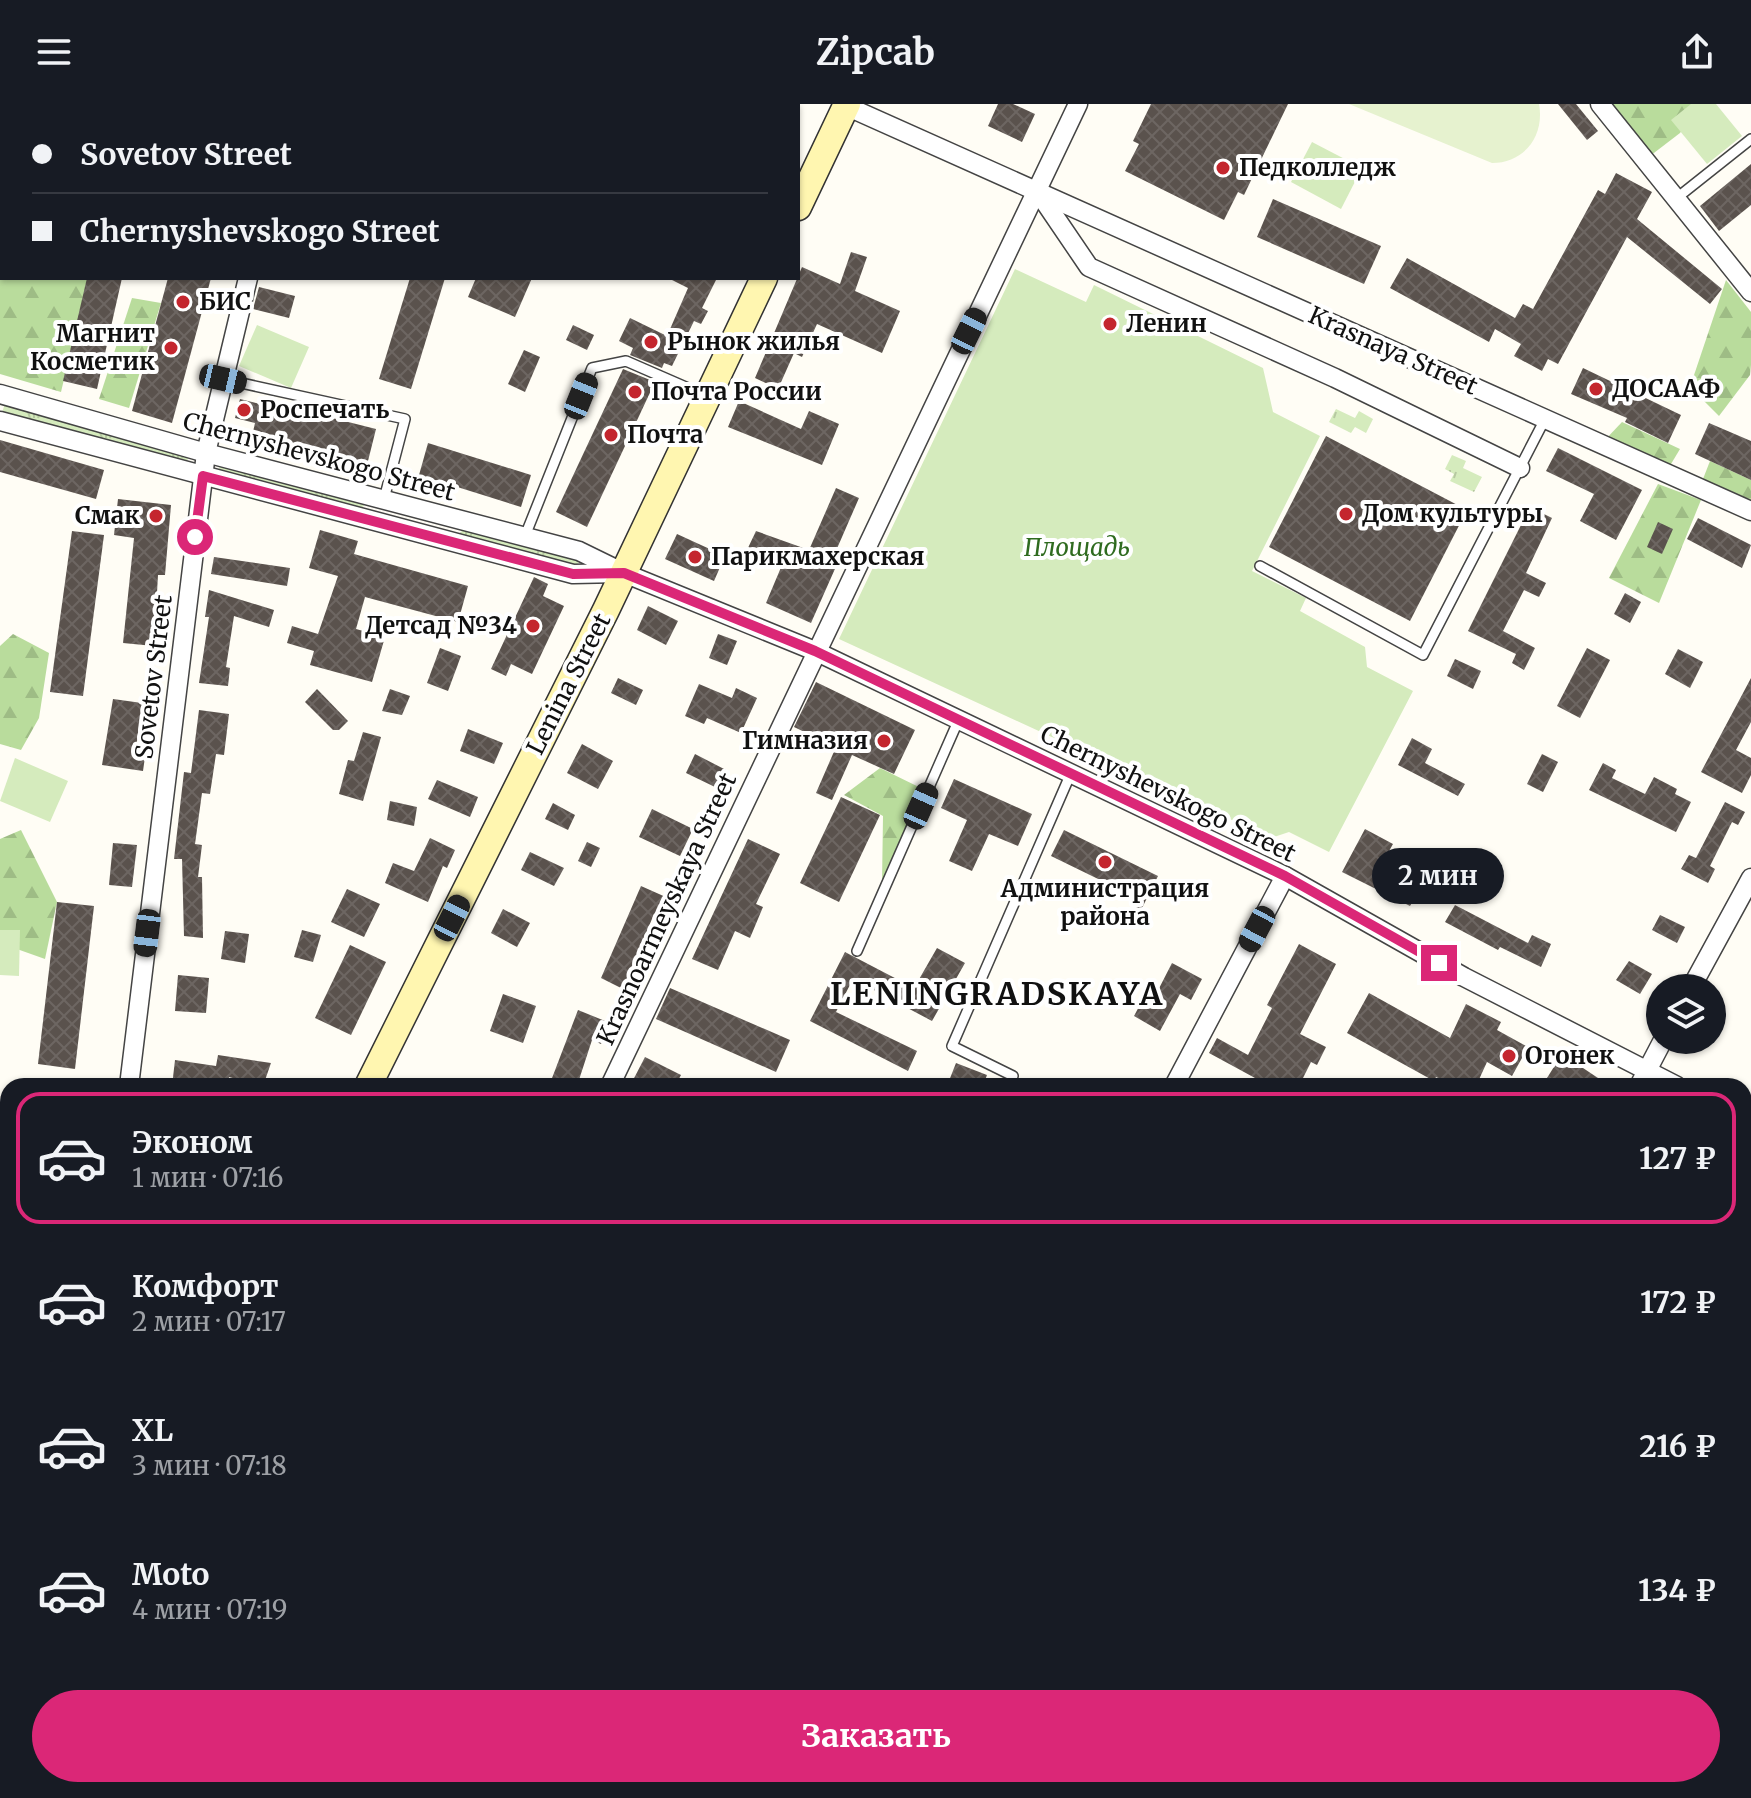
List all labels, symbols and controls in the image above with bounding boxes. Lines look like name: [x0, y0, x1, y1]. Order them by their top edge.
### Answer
icon: menu: [32, 30, 76, 74]
text: Zipcab: [816, 30, 935, 75]
icon: share: [1675, 30, 1719, 74]
text: Sovetov Street: [80, 135, 292, 173]
place label: Педколледж: [1239, 152, 1396, 183]
marker: Педколледж: [1214, 159, 1232, 177]
text: Chernyshevskogo Street: [80, 212, 440, 250]
place label: БИС: [199, 286, 251, 317]
marker: БИС: [174, 293, 192, 311]
street label: Krasnaya Street: [1304, 299, 1483, 402]
car: [948, 304, 990, 358]
place label: Ленин: [1126, 308, 1207, 339]
marker: Ленин: [1101, 315, 1119, 333]
place label: Магнит Косметик: [30, 318, 155, 377]
place label: Рынок жилья: [667, 326, 840, 357]
marker: Рынок жилья: [642, 333, 660, 351]
marker: Магнит Косметик: [162, 339, 180, 357]
car: [197, 362, 249, 396]
car: [561, 369, 601, 423]
place label: ДОСААФ: [1612, 373, 1720, 404]
place label: Почта России: [651, 376, 822, 407]
marker: ДОСААФ: [1587, 380, 1605, 398]
marker: Почта России: [626, 383, 644, 401]
place label: Роспечать: [260, 394, 389, 425]
marker: Роспечать: [235, 401, 253, 419]
street label: Chernyshevskogo Street: [180, 405, 459, 508]
place label: Почта: [627, 419, 704, 450]
marker: Почта: [602, 426, 620, 444]
place label: Дом культуры: [1362, 498, 1543, 529]
place label: Смак: [75, 500, 140, 531]
marker: Дом культуры: [1337, 505, 1355, 523]
marker: Смак: [147, 507, 165, 525]
route start: [177, 519, 213, 555]
park label: Площадь: [1024, 532, 1130, 563]
place label: Парикмахерская: [711, 541, 925, 572]
marker: Парикмахерская: [686, 548, 704, 566]
street label: Sovetov Street: [128, 592, 179, 761]
street label: Lenina Street: [520, 607, 618, 760]
place label: Детсад №34: [365, 610, 517, 641]
marker: Детсад №34: [524, 617, 542, 635]
street label: Chernyshevskogo Street: [1035, 718, 1302, 869]
place label: Гимназия: [742, 725, 868, 756]
marker: Гимназия: [875, 732, 893, 750]
street label: Krasnoarmeyskaya Street: [590, 767, 744, 1050]
car: [900, 779, 942, 833]
callout: 2 мин: [1373, 847, 1505, 903]
marker: Администрация района: [1096, 853, 1114, 871]
text: 2 мин: [1398, 859, 1478, 892]
place label: Администрация района: [1000, 873, 1209, 932]
car: [430, 891, 474, 945]
car: [1235, 902, 1279, 956]
car: [132, 908, 162, 958]
route end: [1421, 945, 1457, 981]
district label: LENINGRADSKAYA: [830, 974, 1164, 1014]
map controls: [1646, 974, 1726, 1054]
button: layers: [1646, 974, 1726, 1054]
place label: Огонек: [1525, 1040, 1615, 1071]
marker: Огонек: [1500, 1047, 1518, 1065]
icon: car: [36, 1122, 108, 1194]
text: Эконом: [132, 1123, 253, 1161]
text: 127 ₽: [1639, 1139, 1716, 1177]
text: 1 мин · 07:16: [132, 1161, 284, 1194]
icon: car: [36, 1266, 108, 1338]
text: Комфорт: [132, 1267, 279, 1305]
text: 172 ₽: [1640, 1283, 1716, 1321]
text: 2 мин · 07:17: [132, 1305, 286, 1338]
icon: car: [36, 1410, 108, 1482]
text: XL: [132, 1411, 173, 1449]
text: 216 ₽: [1639, 1427, 1716, 1465]
text: 3 мин · 07:18: [132, 1449, 287, 1482]
icon: car: [36, 1554, 108, 1626]
text: Moto: [132, 1555, 210, 1593]
text: 134 ₽: [1638, 1571, 1716, 1609]
text: 4 мин · 07:19: [132, 1593, 288, 1626]
button: Заказать: [32, 1690, 1720, 1782]

